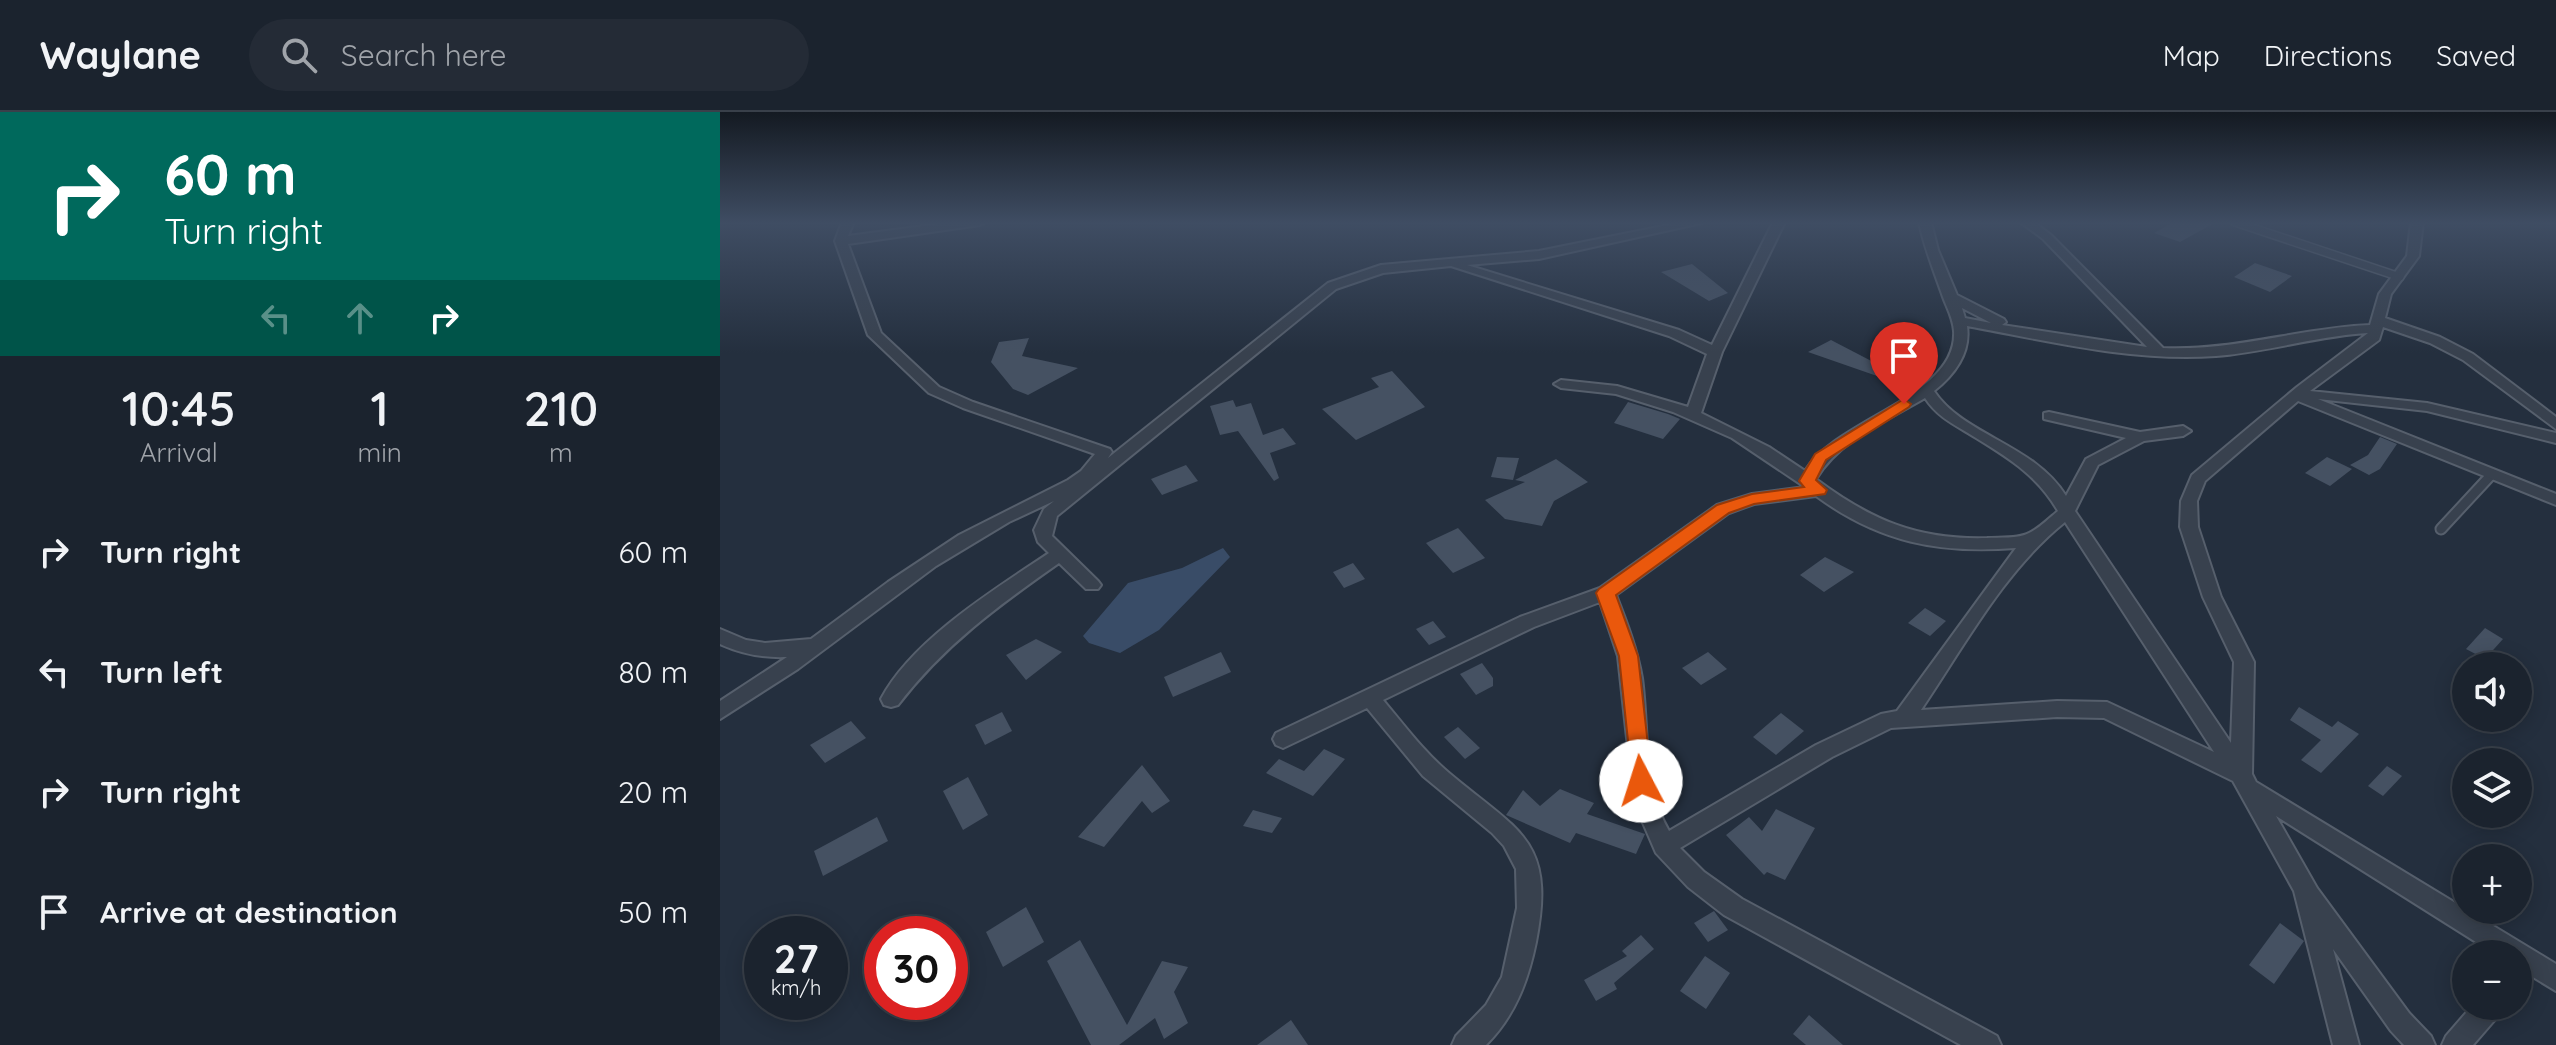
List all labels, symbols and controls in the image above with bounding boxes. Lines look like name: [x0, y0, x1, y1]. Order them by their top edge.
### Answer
search box: [249, 19, 809, 91]
text: Waylane: [40, 31, 201, 79]
icon: search: [277, 33, 321, 77]
text: Search here: [341, 36, 506, 74]
text: Map: [2163, 38, 2220, 73]
text: Directions: [2264, 38, 2392, 73]
text: Saved: [2436, 38, 2516, 73]
text: 60 m: [164, 139, 297, 209]
icon: right: [32, 144, 136, 248]
text: Turn right: [164, 208, 323, 253]
icon: left: [254, 296, 298, 340]
icon: ahead: [338, 296, 382, 340]
icon: right: [422, 296, 466, 340]
pin: [1870, 322, 1938, 404]
icon: arrive: [1882, 334, 1926, 378]
text: 10:45: [122, 378, 236, 438]
text: 1: [370, 378, 389, 438]
text: 210: [524, 378, 598, 438]
text: Arrival: [140, 436, 218, 469]
text: min: [357, 436, 402, 469]
text: m: [549, 436, 573, 469]
icon: right: [32, 530, 76, 574]
text: Turn right: [100, 533, 241, 571]
text: 60 m: [618, 533, 688, 571]
icon: left: [32, 650, 76, 694]
map controls: [2452, 652, 2532, 1020]
button: sound: [2452, 652, 2532, 732]
text: Turn left: [100, 653, 223, 691]
text: 80 m: [618, 653, 688, 691]
position arrow: [1599, 739, 1683, 823]
button: layers: [2452, 748, 2532, 828]
icon: right: [32, 770, 76, 814]
text: Turn right: [100, 773, 241, 811]
text: 20 m: [618, 773, 688, 811]
button: +: [2452, 844, 2532, 924]
icon: arrive: [32, 890, 76, 934]
text: Arrive at destination: [100, 893, 398, 931]
text: 50 m: [618, 893, 688, 931]
speed limit sign: 30: [864, 916, 968, 1020]
text: 27: [774, 933, 818, 983]
button: −: [2452, 940, 2532, 1020]
text: km/h: [771, 975, 821, 1000]

